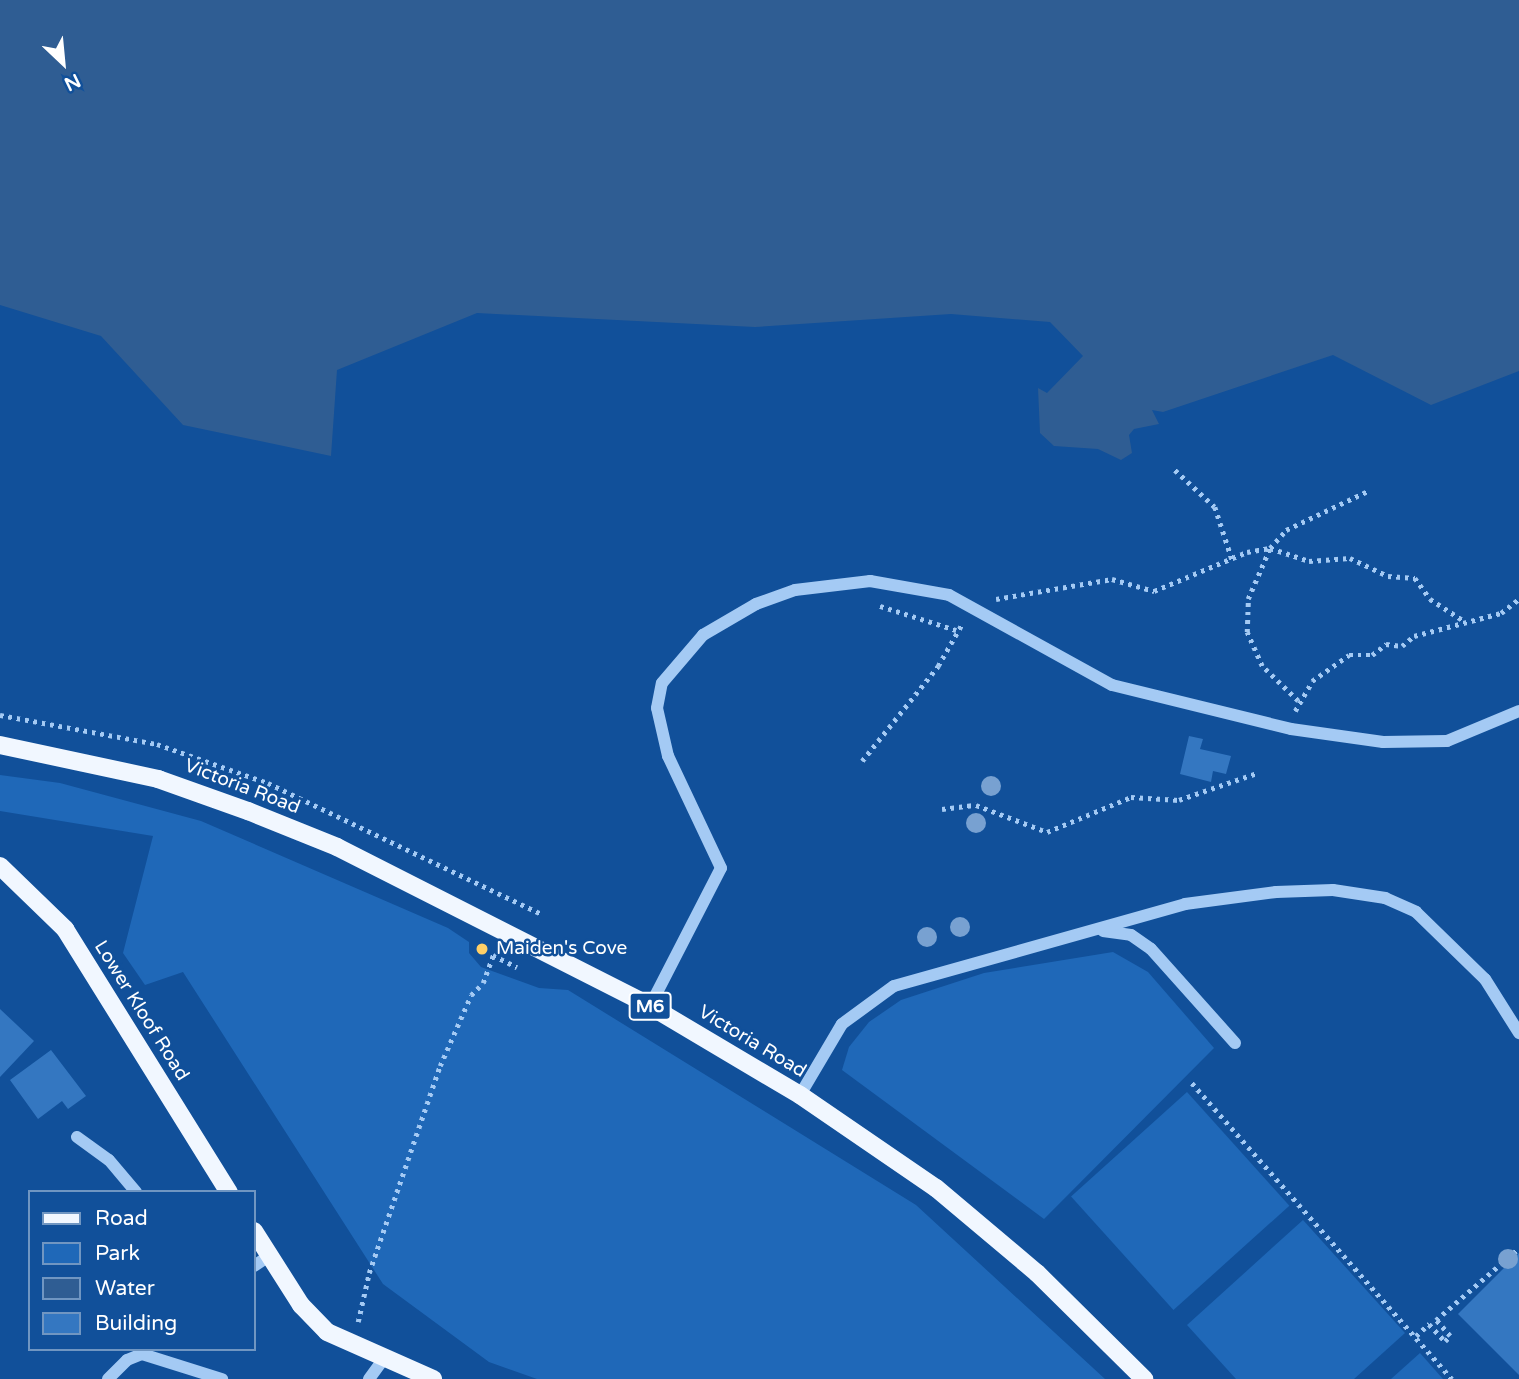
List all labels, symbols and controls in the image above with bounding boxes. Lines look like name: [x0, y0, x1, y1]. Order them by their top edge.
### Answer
north arrow: [28, 28, 98, 98]
text: N: [61, 69, 84, 95]
street label: Victoria Road: [181, 755, 303, 819]
street label: Lower Kloof Road: [89, 937, 193, 1085]
place label: Maiden's Cove: [496, 938, 627, 960]
marker: Maiden's Cove: [474, 941, 490, 957]
road number: M6: [627, 992, 673, 1021]
street label: Victoria Road: [694, 1001, 810, 1083]
legend: [28, 1190, 256, 1351]
text: Road: [95, 1206, 148, 1231]
text: Park: [95, 1241, 140, 1266]
text: Water: [95, 1276, 155, 1301]
text: Building: [95, 1311, 177, 1336]

